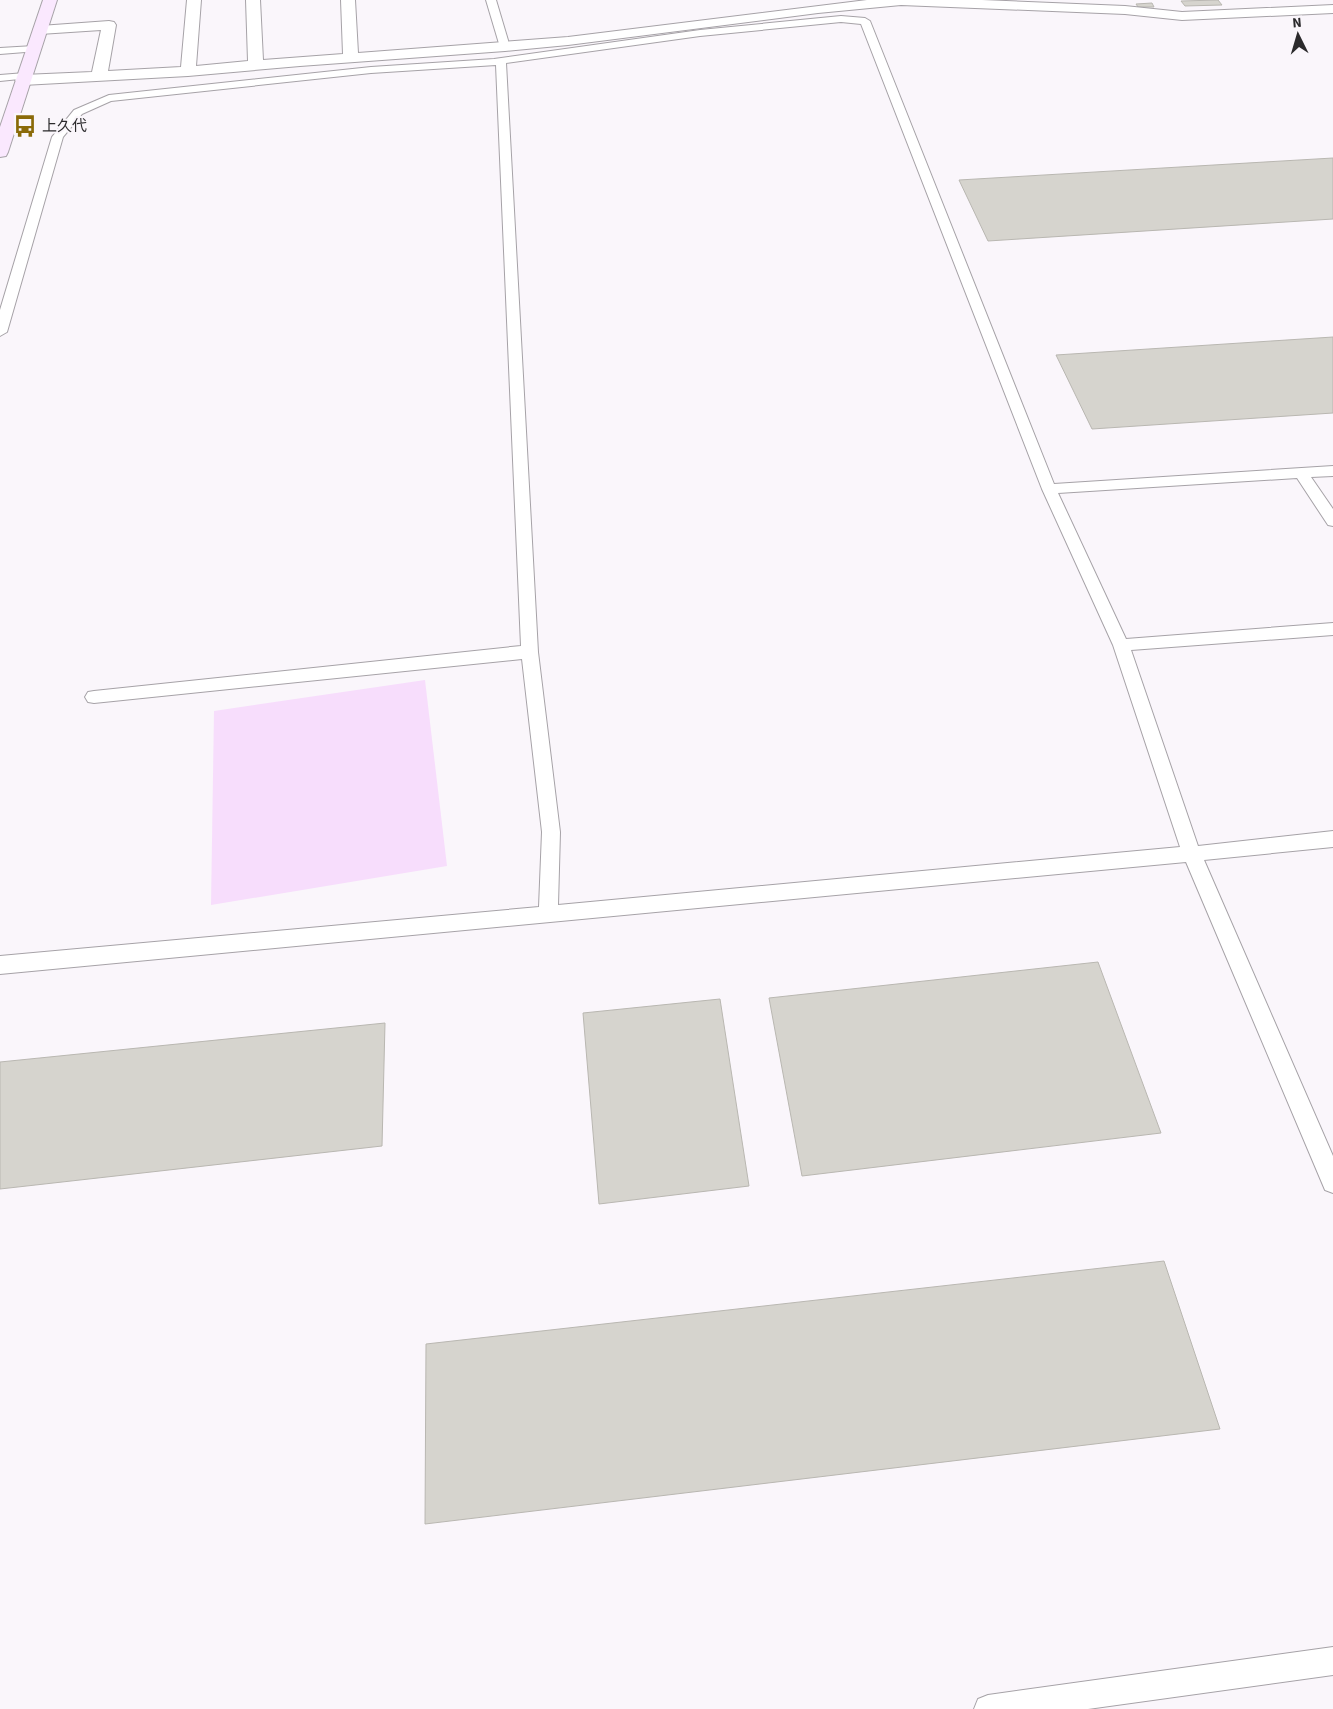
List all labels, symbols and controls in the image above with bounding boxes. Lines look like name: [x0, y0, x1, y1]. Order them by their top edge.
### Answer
north arrow: [1273, 10, 1323, 60]
text: N: [1291, 13, 1302, 33]
bus stop icon: 上久代: [12, 113, 38, 139]
place label: 上久代: [42, 116, 87, 137]

